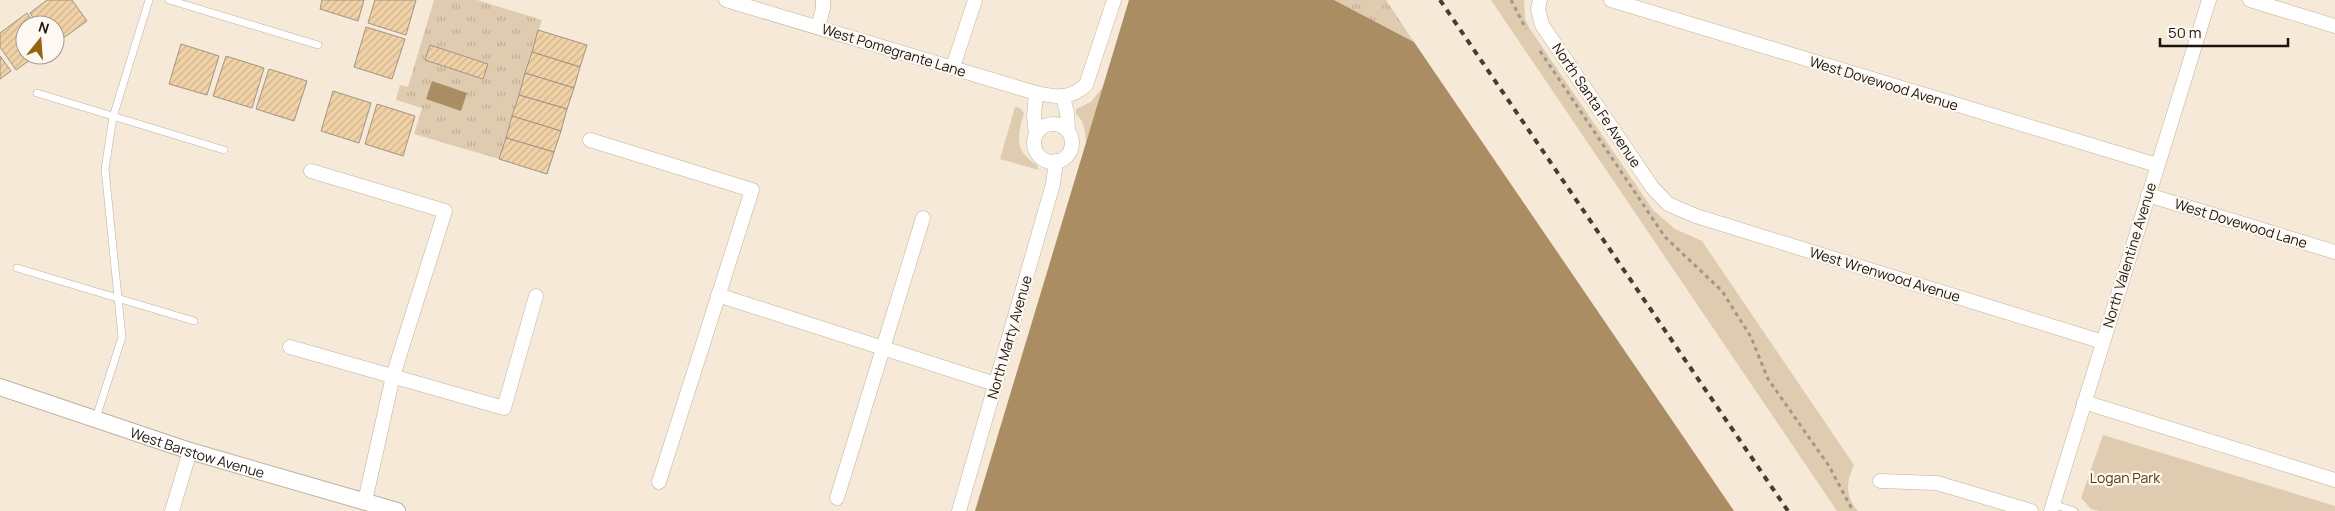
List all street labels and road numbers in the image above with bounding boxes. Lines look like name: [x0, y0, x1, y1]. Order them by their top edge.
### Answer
street label: West Pomegrante Lane: [820, 19, 968, 81]
street label: North Santa Fe Avenue: [1548, 39, 1646, 171]
street label: West Dovewood Avenue: [1807, 51, 1961, 115]
street label: North Valentine Avenue: [2098, 180, 2160, 330]
street label: West Dovewood Lane: [2172, 194, 2310, 252]
street label: West Wrenwood Avenue: [1807, 242, 1963, 306]
street label: North Marty Avenue: [982, 273, 1036, 401]
street label: West Barstow Avenue: [128, 422, 267, 482]

